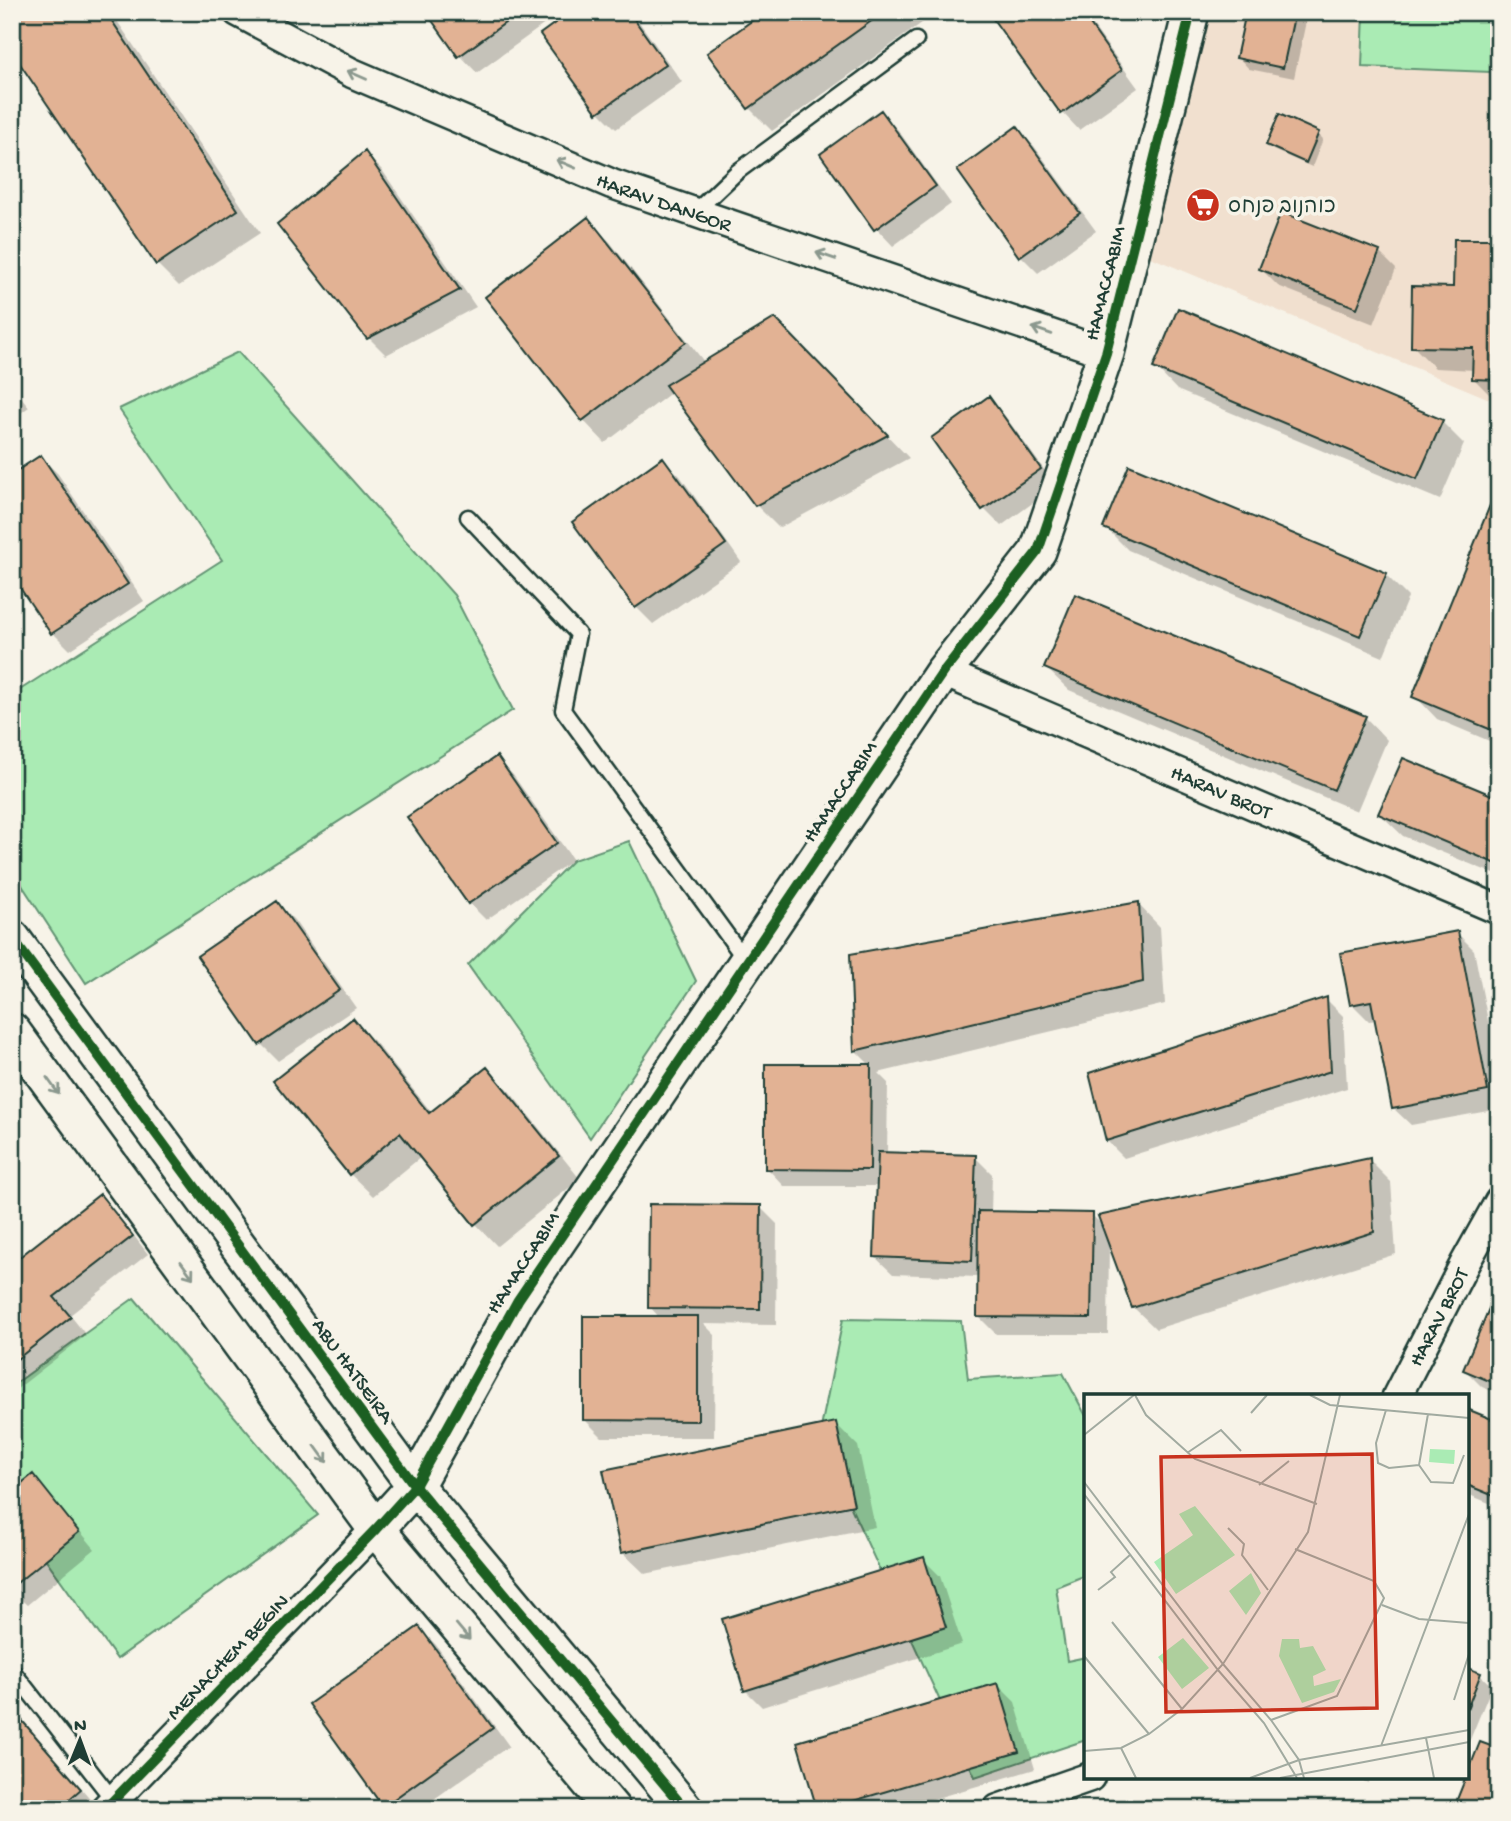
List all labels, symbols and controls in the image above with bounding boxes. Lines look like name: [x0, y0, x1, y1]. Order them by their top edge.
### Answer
one-way arrow: [347, 68, 368, 81]
one-way arrow: [556, 157, 577, 170]
street label: HARAV DANGOR: [591, 170, 735, 240]
supermarket icon: כוהנוב פנחס: [1184, 186, 1222, 224]
place label: כוהנוב פנחס: [1228, 196, 1336, 221]
street label: HAMACCABIM: [1081, 224, 1134, 344]
one-way arrow: [816, 249, 838, 261]
one-way arrow: [1031, 324, 1053, 336]
street label: HAMACCABIM: [799, 737, 885, 848]
street label: HARAV BROT: [1166, 762, 1275, 827]
one-way arrow: [45, 1076, 60, 1095]
street label: HAMACCABIM: [483, 1208, 567, 1320]
one-way arrow: [180, 1260, 194, 1279]
street label: HARAV BROT: [1405, 1264, 1477, 1372]
street label: ABU HATSEIRA: [305, 1315, 399, 1431]
inset map: [1084, 1394, 1469, 1779]
one-way arrow: [313, 1444, 328, 1463]
street label: MENACHEM BEGIN: [163, 1590, 296, 1727]
one-way arrow: [455, 1622, 471, 1640]
north arrow: [46, 1706, 116, 1776]
text: N: [74, 1715, 87, 1738]

